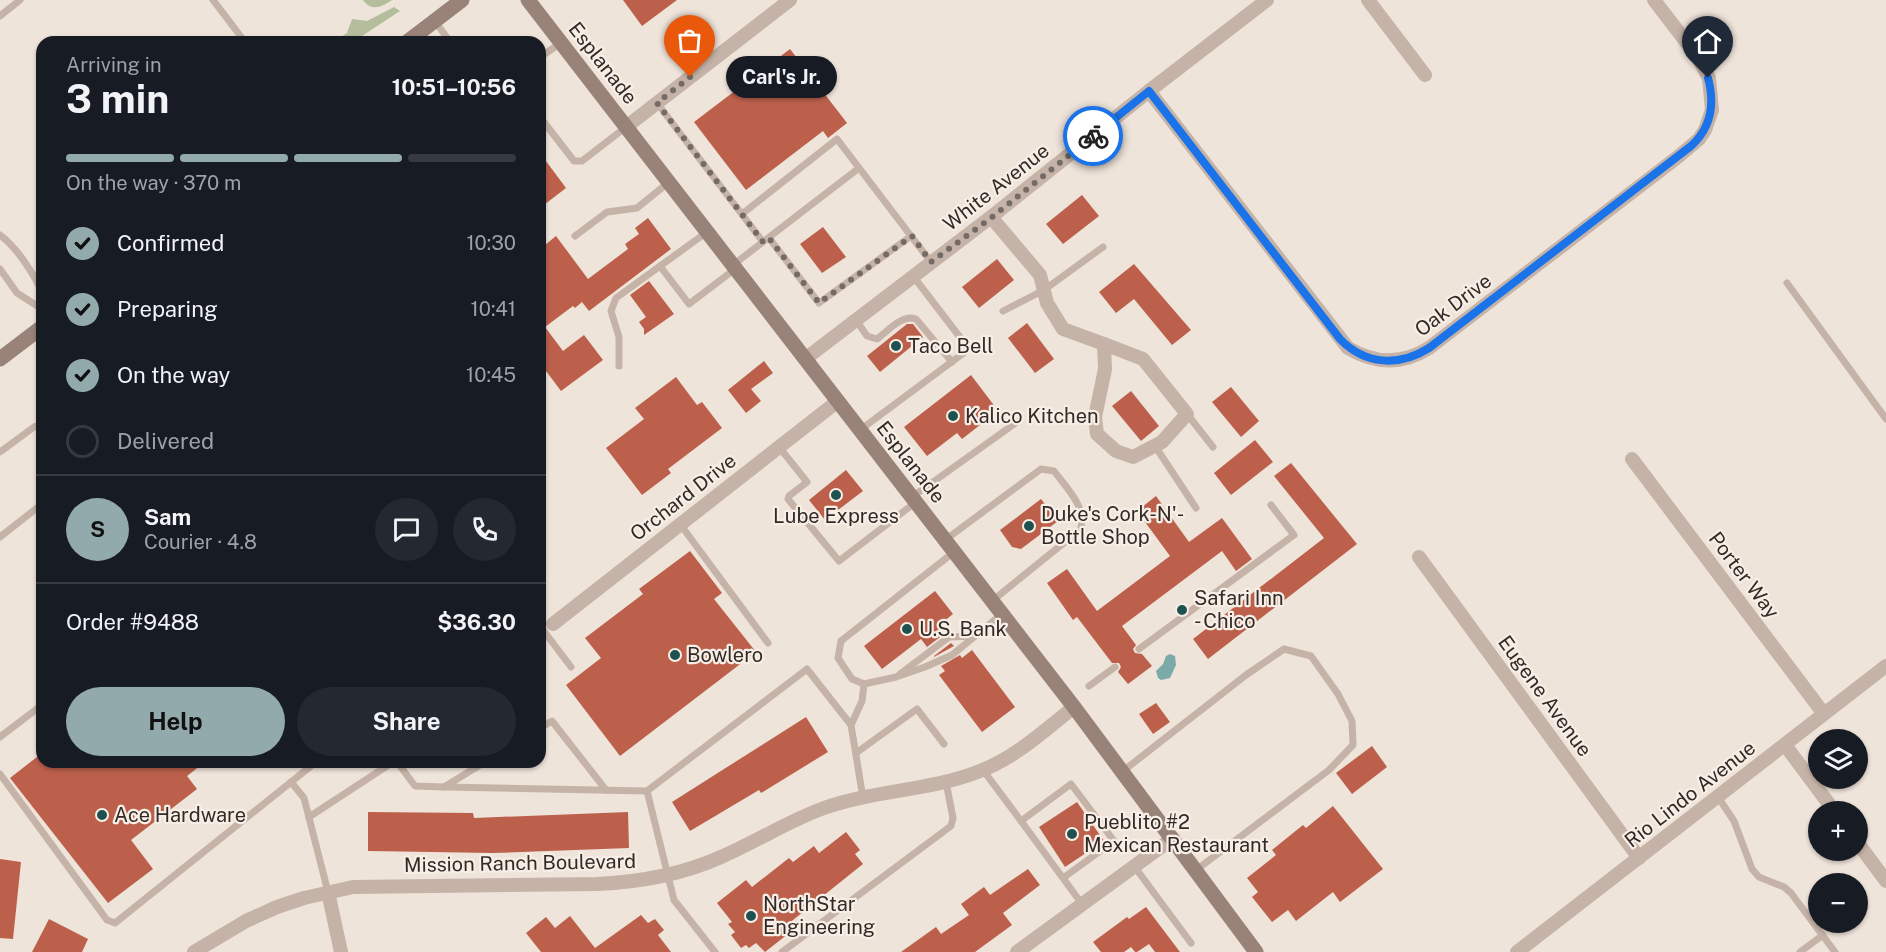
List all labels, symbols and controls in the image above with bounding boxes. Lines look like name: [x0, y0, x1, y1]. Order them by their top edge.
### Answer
pin: [664, 15, 715, 77]
pin: [1682, 16, 1733, 78]
street label: Esplanade: [564, 17, 642, 109]
icon: bag: [673, 24, 706, 57]
icon: home: [1691, 25, 1724, 58]
text: Arriving in: [66, 53, 161, 77]
callout: Carl's Jr.: [726, 56, 837, 98]
text: Carl's Jr.: [742, 65, 821, 89]
text: 10:51–10:56: [392, 74, 516, 100]
text: 3 min: [66, 76, 169, 122]
courier: [1063, 106, 1123, 166]
icon: bike: [1077, 120, 1110, 153]
street label: White Avenue: [938, 138, 1054, 236]
text: On the way · 370 m: [66, 171, 241, 195]
icon: check: [66, 227, 99, 260]
text: Confirmed: [117, 230, 224, 256]
text: 10:30: [466, 231, 516, 255]
street label: Oak Drive: [1410, 268, 1496, 342]
icon: check: [66, 293, 99, 326]
text: Preparing: [117, 296, 218, 322]
text: 10:41: [471, 297, 516, 321]
place label: Taco Bell: [908, 334, 993, 358]
marker: Taco Bell: [889, 339, 903, 353]
icon: check: [66, 359, 99, 392]
text: On the way: [117, 362, 230, 388]
text: 10:45: [466, 363, 516, 387]
place label: Kalico Kitchen: [965, 404, 1099, 428]
marker: Kalico Kitchen: [946, 409, 960, 423]
street label: Esplanade: [872, 416, 950, 508]
text: Delivered: [117, 428, 214, 454]
street label: Orchard Drive: [625, 448, 741, 546]
marker: Lube Express: [829, 488, 843, 502]
button: chat: [375, 498, 438, 561]
button: phone: [453, 498, 516, 561]
place label: Duke's Cork-N'- Bottle Shop: [1041, 502, 1184, 549]
text: Sam: [144, 504, 191, 530]
place label: Lube Express: [773, 504, 899, 528]
text: S: [90, 516, 105, 542]
marker: Duke's Cork-N'- Bottle Shop: [1022, 519, 1036, 533]
street label: Porter Way: [1704, 527, 1784, 623]
text: Courier · 4.8: [144, 530, 257, 554]
place label: Safari Inn - Chico: [1194, 586, 1284, 633]
marker: Safari Inn - Chico: [1175, 603, 1189, 617]
text: Order #9488: [66, 609, 199, 635]
text: $36.30: [437, 609, 516, 635]
place label: U.S. Bank: [919, 617, 1007, 641]
marker: U.S. Bank: [900, 622, 914, 636]
street label: Eugene Avenue: [1493, 631, 1597, 761]
place label: Bowlero: [687, 643, 763, 667]
marker: Bowlero: [668, 648, 682, 662]
button: Help: [66, 687, 285, 756]
button: Share: [297, 687, 516, 756]
map controls: [1808, 729, 1868, 933]
button: layers: [1808, 729, 1868, 789]
street label: Rio Lindo Avenue: [1620, 736, 1760, 852]
button: +: [1808, 801, 1868, 861]
place label: Ace Hardware: [114, 803, 246, 827]
marker: Ace Hardware: [95, 808, 109, 822]
place label: Pueblito #2 Mexican Restaurant: [1084, 810, 1269, 857]
marker: Pueblito #2 Mexican Restaurant: [1065, 827, 1079, 841]
street label: Mission Ranch Boulevard: [404, 849, 636, 877]
button: −: [1808, 873, 1868, 933]
place label: NorthStar Engineering: [763, 892, 875, 939]
marker: NorthStar Engineering: [744, 909, 758, 923]

